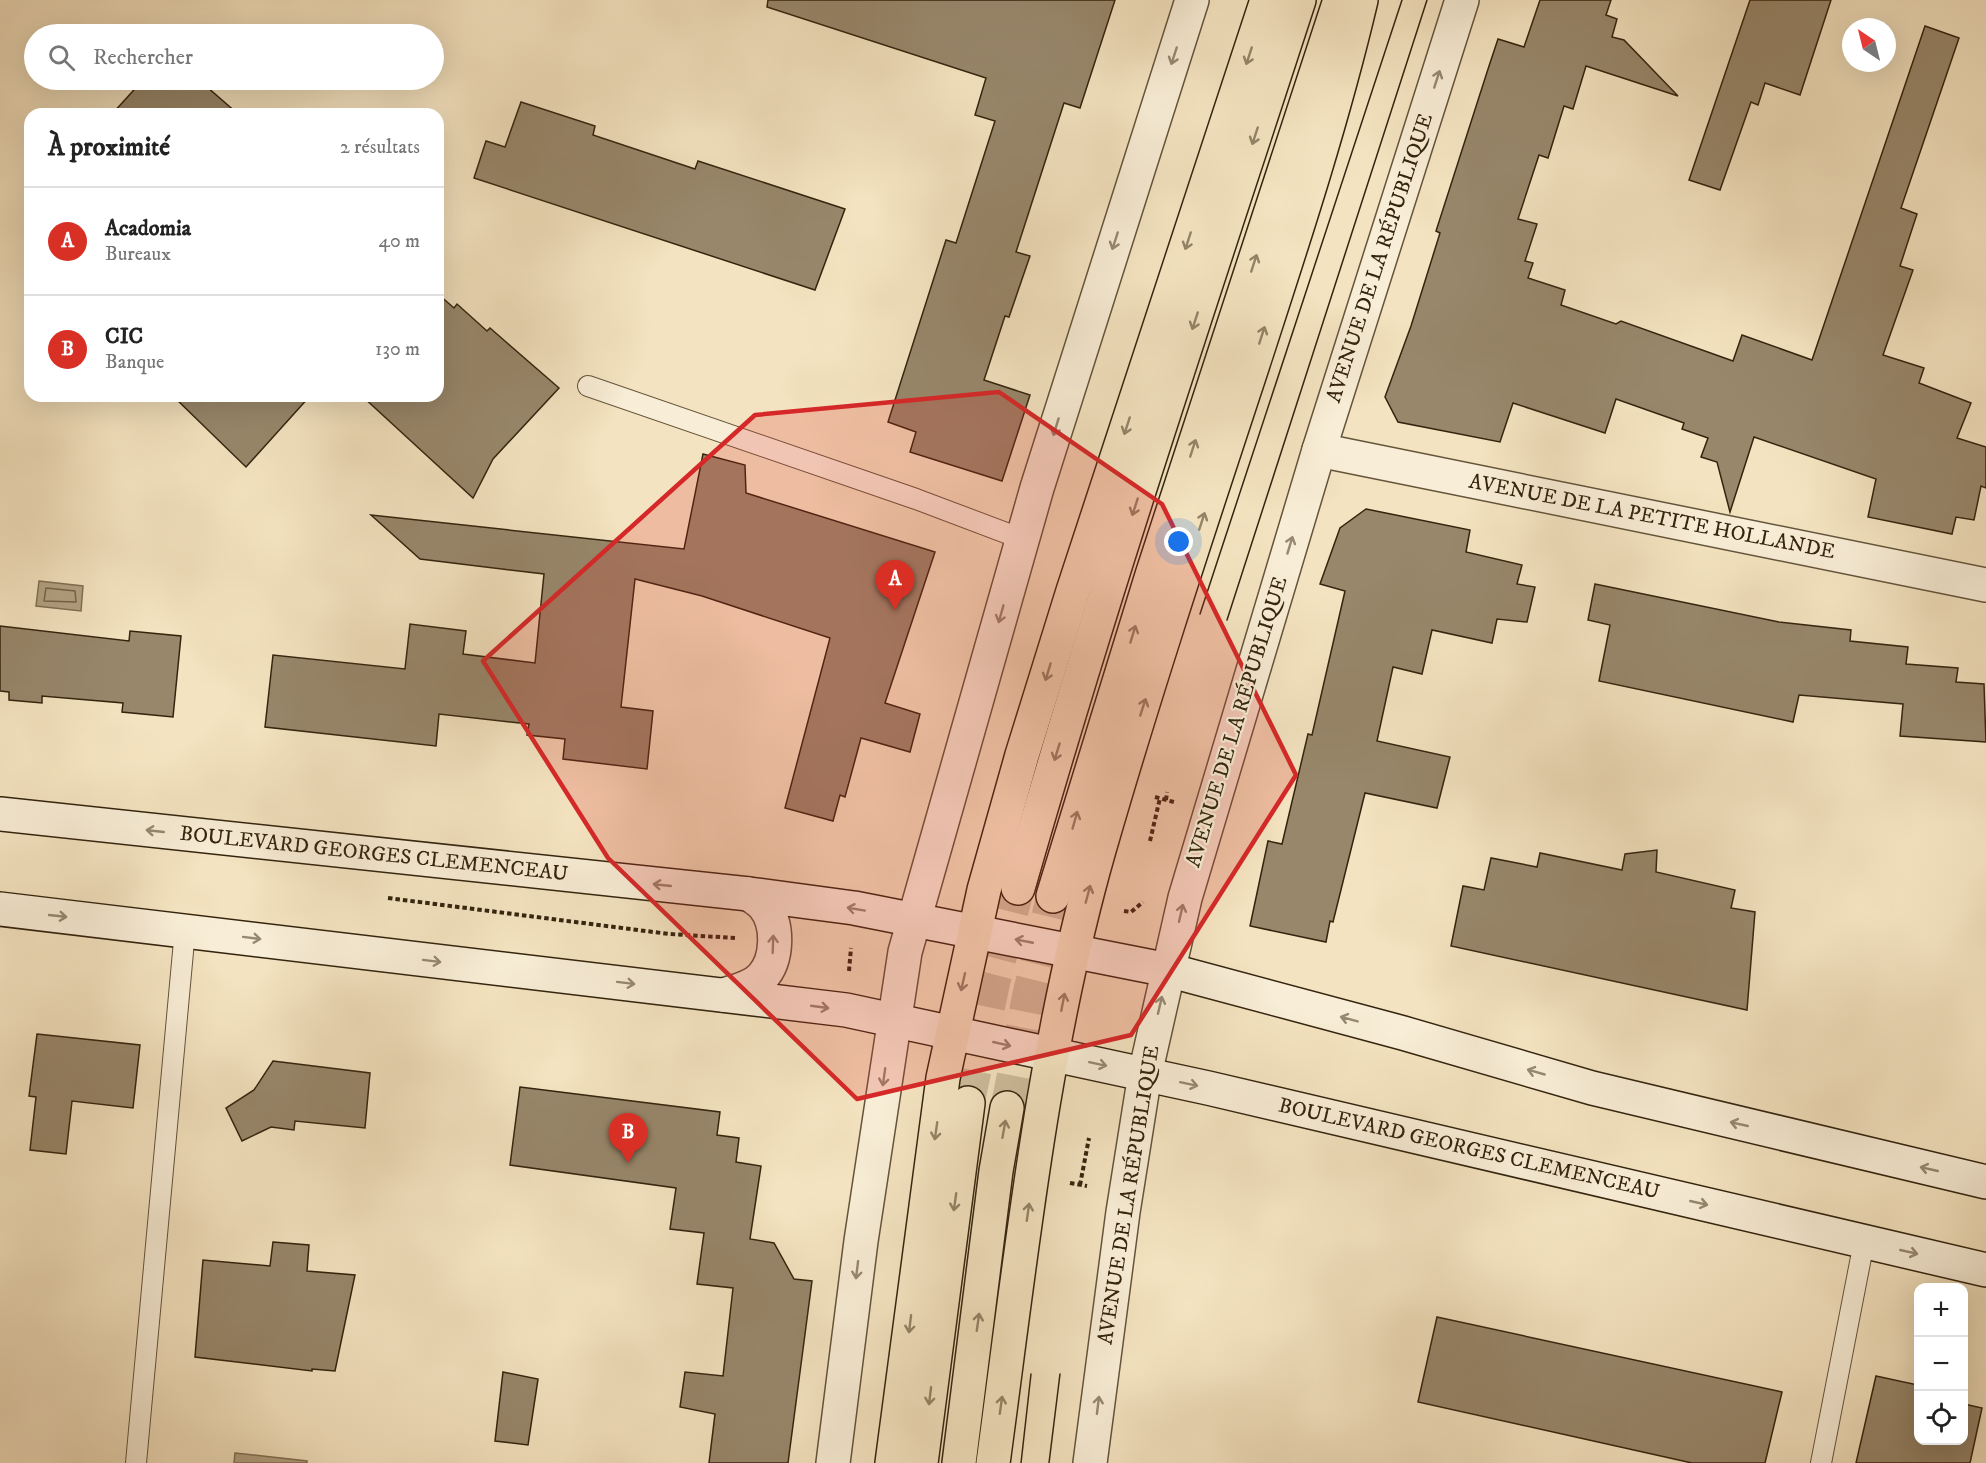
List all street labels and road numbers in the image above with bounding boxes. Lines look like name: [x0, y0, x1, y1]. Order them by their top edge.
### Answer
street label: AVENUE DE LA RÉPUBLIQUE: [1320, 110, 1439, 406]
street label: AVENUE DE LA PETITE HOLLANDE: [1467, 469, 1837, 565]
street label: AVENUE DE LA RÉPUBLIQUE: [1179, 573, 1294, 870]
street label: BOULEVARD GEORGES CLEMENCEAU: [178, 821, 570, 887]
street label: AVENUE DE LA RÉPUBLIQUE: [1092, 1043, 1166, 1346]
street label: BOULEVARD GEORGES CLEMENCEAU: [1276, 1092, 1662, 1206]

